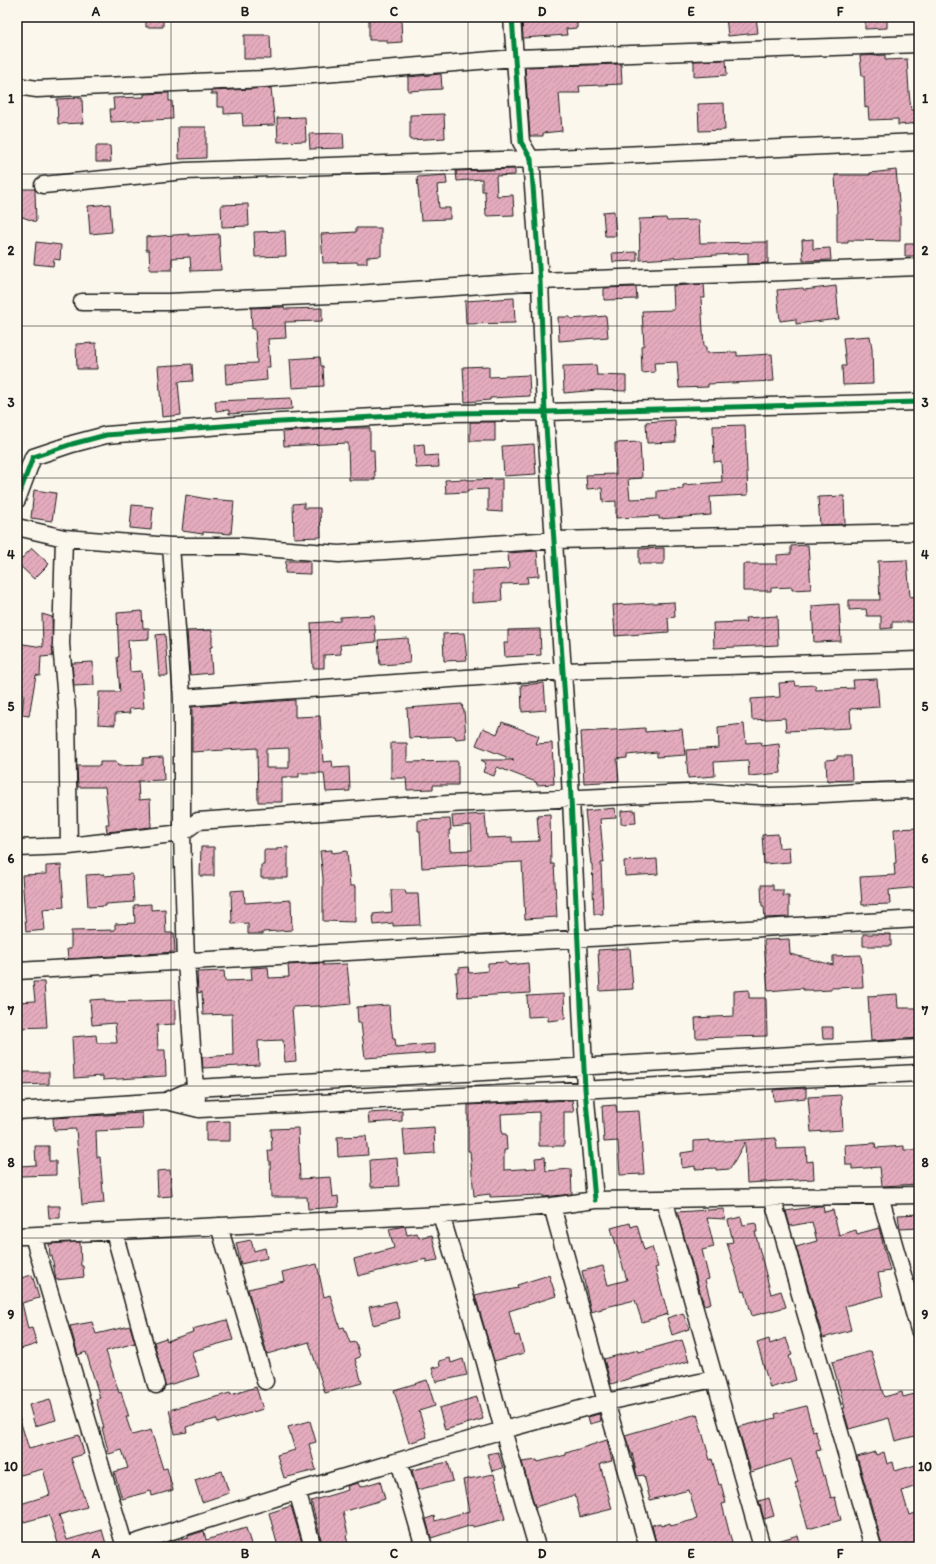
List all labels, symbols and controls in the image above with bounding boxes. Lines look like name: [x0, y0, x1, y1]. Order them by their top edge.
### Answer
text: A: [91, 4, 101, 19]
text: B: [241, 4, 250, 19]
text: C: [390, 4, 399, 19]
text: D: [538, 4, 547, 19]
text: E: [687, 4, 695, 19]
text: F: [837, 4, 844, 19]
text: 1: [8, 91, 14, 106]
text: 1: [922, 91, 928, 106]
text: 2: [8, 243, 15, 258]
text: 2: [922, 243, 929, 258]
text: 3: [7, 395, 15, 410]
text: 3: [921, 395, 929, 410]
text: 4: [7, 547, 15, 562]
text: 4: [921, 547, 929, 562]
text: 5: [8, 699, 15, 714]
text: 5: [922, 699, 929, 714]
text: 6: [8, 851, 15, 866]
text: 6: [922, 851, 929, 866]
text: 7: [7, 1003, 15, 1018]
text: 7: [921, 1003, 929, 1018]
text: 8: [7, 1155, 15, 1170]
text: 8: [921, 1155, 929, 1170]
text: 9: [8, 1307, 15, 1322]
text: 9: [922, 1307, 929, 1322]
text: 10: [4, 1459, 18, 1474]
text: 10: [918, 1459, 932, 1474]
text: A: [91, 1546, 101, 1561]
text: B: [241, 1546, 250, 1561]
text: C: [390, 1546, 399, 1561]
text: D: [538, 1546, 547, 1561]
text: E: [687, 1546, 695, 1561]
text: F: [837, 1546, 844, 1561]

